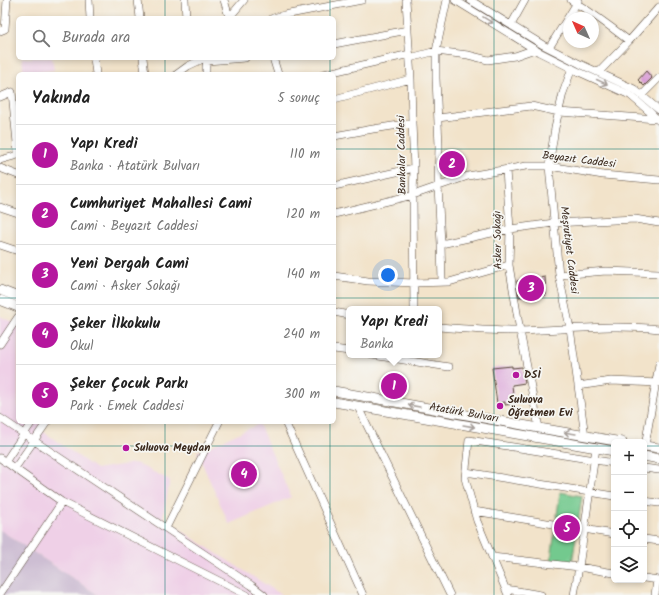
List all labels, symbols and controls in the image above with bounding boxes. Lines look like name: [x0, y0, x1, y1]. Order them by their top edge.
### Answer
north arrow: [563, 12, 599, 48]
search box: [16, 16, 336, 60]
one-way arrow: [482, 16, 493, 24]
text: Burada ara: [62, 26, 130, 50]
icon: search: [30, 27, 52, 49]
one-way arrow: [595, 79, 607, 86]
text: Yakında: [32, 85, 90, 112]
text: 5 sonuç: [277, 88, 320, 109]
street label: Bankalar Caddesi: [392, 115, 412, 195]
text: Yapı Kredi: [70, 132, 138, 156]
text: 1: [43, 144, 47, 165]
text: 110 m: [290, 144, 320, 165]
street label: Beyazıt Caddesi: [541, 147, 617, 173]
pin: 2: [439, 149, 465, 179]
text: Banka · Atatürk Bulvarı: [70, 156, 200, 177]
text: Cumhuriyet Mahallesi Cami: [70, 192, 252, 216]
text: 2: [41, 204, 49, 225]
text: 120 m: [286, 204, 320, 225]
street label: Meşrutiyet Caddesi: [555, 205, 583, 295]
street label: Asker Sokağı: [488, 210, 508, 270]
text: Cami · Beyazıt Caddesi: [70, 216, 198, 237]
text: Yeni Dergah Cami: [70, 252, 189, 276]
text: 3: [41, 264, 49, 285]
text: 140 m: [287, 264, 320, 285]
your location: [378, 265, 398, 285]
pin: 3: [518, 273, 544, 303]
text: Cami · Asker Sokağı: [70, 276, 180, 297]
popup: [346, 306, 442, 358]
text: Yapı Kredi: [360, 310, 428, 334]
text: Şeker İlkokulu: [70, 312, 160, 336]
text: 4: [41, 324, 49, 345]
text: 240 m: [283, 324, 320, 345]
text: Banka: [360, 334, 394, 355]
text: Okul: [70, 336, 94, 357]
place label: DSİ: [524, 366, 541, 384]
marker: DSİ: [511, 370, 521, 380]
pin: 1: [381, 371, 407, 401]
text: Şeker Çocuk Parkı: [70, 372, 188, 396]
text: 5: [42, 384, 48, 405]
text: 300 m: [284, 384, 320, 405]
place label: Suluova Öğretmen Evi: [508, 391, 574, 422]
text: Park · Emek Caddesi: [70, 396, 184, 417]
street label: Atatürk Bulvarı: [428, 398, 500, 428]
marker: Suluova Öğretmen Evi: [495, 401, 505, 411]
one-way arrow: [408, 402, 421, 410]
one-way arrow: [462, 422, 475, 430]
one-way arrow: [564, 429, 577, 437]
place label: Suluova Meydan: [134, 439, 210, 457]
map controls: [611, 439, 647, 583]
button: +: [611, 439, 647, 475]
marker: Suluova Meydan: [121, 443, 131, 453]
pin: 4: [231, 459, 257, 489]
button: −: [611, 475, 647, 511]
button: locate: [611, 511, 647, 547]
pin: 5: [554, 513, 580, 543]
button: layers: [611, 547, 647, 583]

